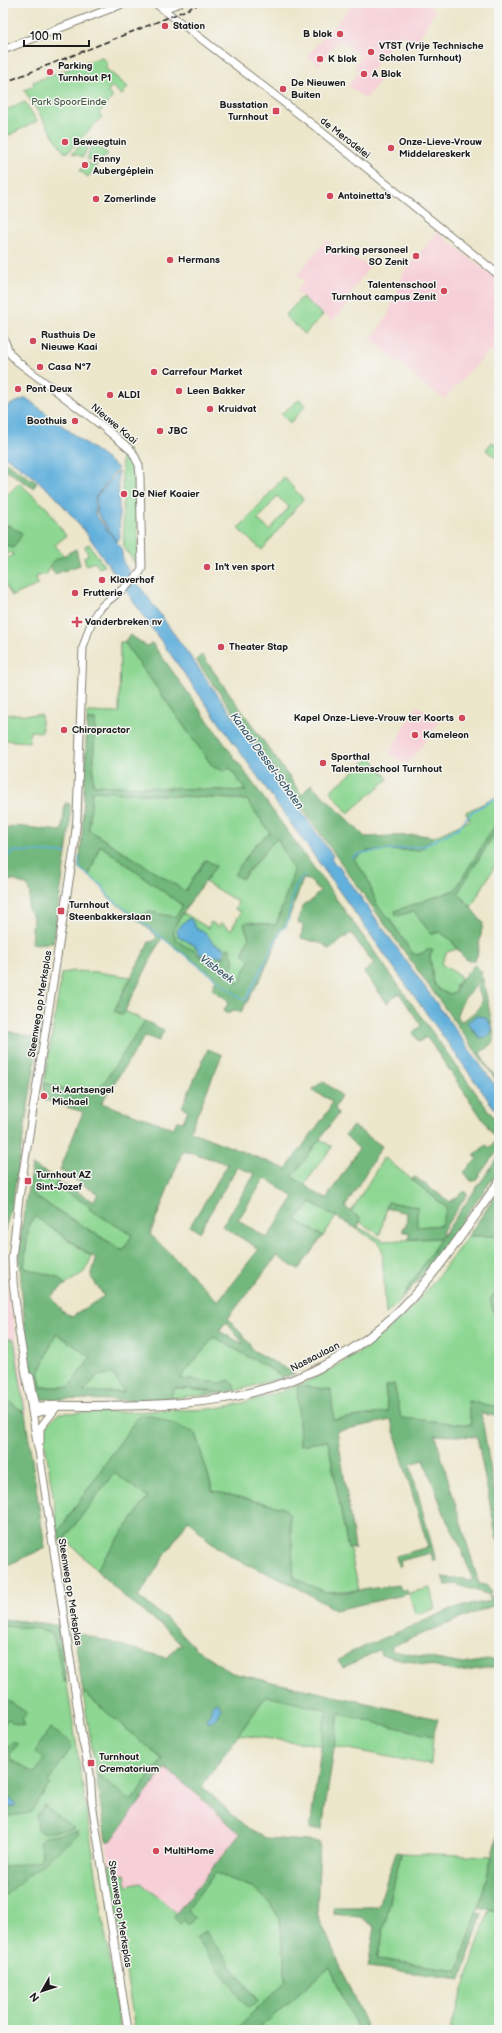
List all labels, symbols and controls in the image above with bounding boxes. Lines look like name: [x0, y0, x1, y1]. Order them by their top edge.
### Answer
place label: Station: [173, 20, 205, 32]
marker: Station: [160, 21, 170, 31]
scale bar: [24, 22, 89, 48]
place label: B blok: [303, 28, 333, 40]
text: 100 m: [30, 29, 62, 44]
marker: B blok: [335, 29, 345, 39]
place label: VTST (Vrije Technische Scholen Turnhout): [379, 40, 484, 64]
marker: VTST (Vrije Technische Scholen Turnhout): [366, 47, 376, 57]
place label: K blok: [328, 53, 358, 65]
marker: K blok: [315, 54, 325, 64]
place label: Parking Turnhout P1: [58, 60, 111, 84]
marker: Parking Turnhout P1: [45, 67, 55, 77]
place label: A Blok: [371, 68, 402, 80]
marker: A Blok: [359, 69, 369, 79]
place label: De Nieuwen Buiten: [291, 77, 346, 101]
marker: De Nieuwen Buiten: [278, 84, 288, 94]
park label: Park SpoorEinde: [31, 96, 107, 108]
place label: Busstation Turnhout: [220, 99, 269, 123]
marker: Busstation Turnhout: [271, 106, 281, 116]
street label: de Merodelei: [318, 115, 372, 161]
place label: Beweegtuin: [73, 136, 127, 148]
place label: Onze-Lieve-Vrouw Middelareskerk: [399, 136, 482, 160]
marker: Beweegtuin: [60, 137, 70, 147]
marker: Onze-Lieve-Vrouw Middelareskerk: [386, 143, 396, 153]
place label: Fanny Aubergéplein: [92, 153, 154, 177]
marker: Fanny Aubergéplein: [80, 160, 90, 170]
place label: Antoinetta's: [337, 190, 391, 202]
marker: Antoinetta's: [325, 191, 335, 201]
place label: Zomerlinde: [104, 193, 156, 205]
marker: Zomerlinde: [91, 194, 101, 204]
place label: Parking personeel SO Zenit: [325, 244, 409, 268]
marker: Parking personeel SO Zenit: [411, 251, 421, 261]
place label: Hermans: [178, 254, 220, 266]
marker: Hermans: [165, 255, 175, 265]
place label: Talentenschool Turnhout campus Zenit: [331, 279, 437, 303]
marker: Talentenschool Turnhout campus Zenit: [439, 286, 449, 296]
place label: Rusthuis De Nieuwe Kaai: [41, 329, 98, 353]
marker: Rusthuis De Nieuwe Kaai: [28, 336, 38, 346]
place label: Casa N°7: [48, 361, 91, 373]
marker: Casa N°7: [35, 362, 45, 372]
place label: Carrefour Market: [162, 366, 243, 378]
marker: Carrefour Market: [149, 367, 159, 377]
place label: Pont Deux: [26, 383, 72, 395]
marker: Pont Deux: [13, 384, 23, 394]
place label: Leen Bakker: [187, 385, 246, 397]
marker: Leen Bakker: [174, 386, 184, 396]
place label: ALDI: [117, 389, 140, 401]
marker: ALDI: [105, 390, 115, 400]
street label: Nieuwe Kaai: [88, 401, 140, 447]
place label: Kruidvat: [218, 403, 257, 415]
marker: Kruidvat: [205, 404, 215, 414]
place label: Boothuis: [27, 415, 67, 427]
marker: Boothuis: [70, 416, 80, 426]
place label: JBC: [168, 425, 188, 437]
marker: JBC: [155, 426, 165, 436]
place label: De Nief Koaier: [132, 488, 201, 500]
marker: De Nief Koaier: [119, 489, 129, 499]
place label: In't ven sport: [215, 561, 275, 573]
marker: In't ven sport: [202, 562, 212, 572]
place label: Klaverhof: [110, 574, 154, 586]
marker: Klaverhof: [97, 575, 107, 585]
place label: Frutterie: [83, 587, 123, 599]
marker: Frutterie: [70, 588, 80, 598]
place label: Vanderbreken nv: [85, 616, 162, 628]
marker: Vanderbreken nv: [72, 617, 82, 627]
place label: Theater Stap: [229, 641, 288, 653]
marker: Theater Stap: [216, 642, 226, 652]
water label: Kanaal Dessel-Schoten: [228, 710, 306, 812]
place label: Kapel Onze-Lieve-Vrouw ter Koorts: [294, 712, 454, 724]
marker: Kapel Onze-Lieve-Vrouw ter Koorts: [457, 713, 467, 723]
place label: Chiropractor: [72, 724, 131, 736]
marker: Chiropractor: [59, 725, 69, 735]
place label: Kameleon: [423, 729, 469, 741]
marker: Kameleon: [410, 730, 420, 740]
place label: Sporthal Talentenschool Turnhout: [331, 751, 443, 775]
marker: Sporthal Talentenschool Turnhout: [318, 758, 328, 768]
place label: Turnhout Steenbakkerslaan: [69, 899, 152, 923]
marker: Turnhout Steenbakkerslaan: [56, 906, 66, 916]
street label: Steenweg op Merksplas: [26, 950, 54, 1058]
water label: Visbeek: [198, 952, 237, 986]
place label: H. Aartsengel Michael: [52, 1084, 114, 1108]
marker: H. Aartsengel Michael: [39, 1091, 49, 1101]
place label: Turnhout AZ Sint-Jozef: [36, 1169, 92, 1193]
marker: Turnhout AZ Sint-Jozef: [23, 1176, 33, 1186]
street label: Nassaulaan: [288, 1339, 342, 1374]
street label: Steenweg op Merksplas: [56, 1538, 84, 1646]
place label: Turnhout Crematorium: [99, 1751, 160, 1775]
marker: Turnhout Crematorium: [86, 1758, 96, 1768]
place label: MultiHome: [164, 1845, 214, 1857]
marker: MultiHome: [151, 1846, 161, 1856]
street label: Steenweg op Merksplas: [106, 1860, 134, 1968]
north arrow: [22, 1971, 62, 2011]
text: N: [27, 1990, 42, 2004]

